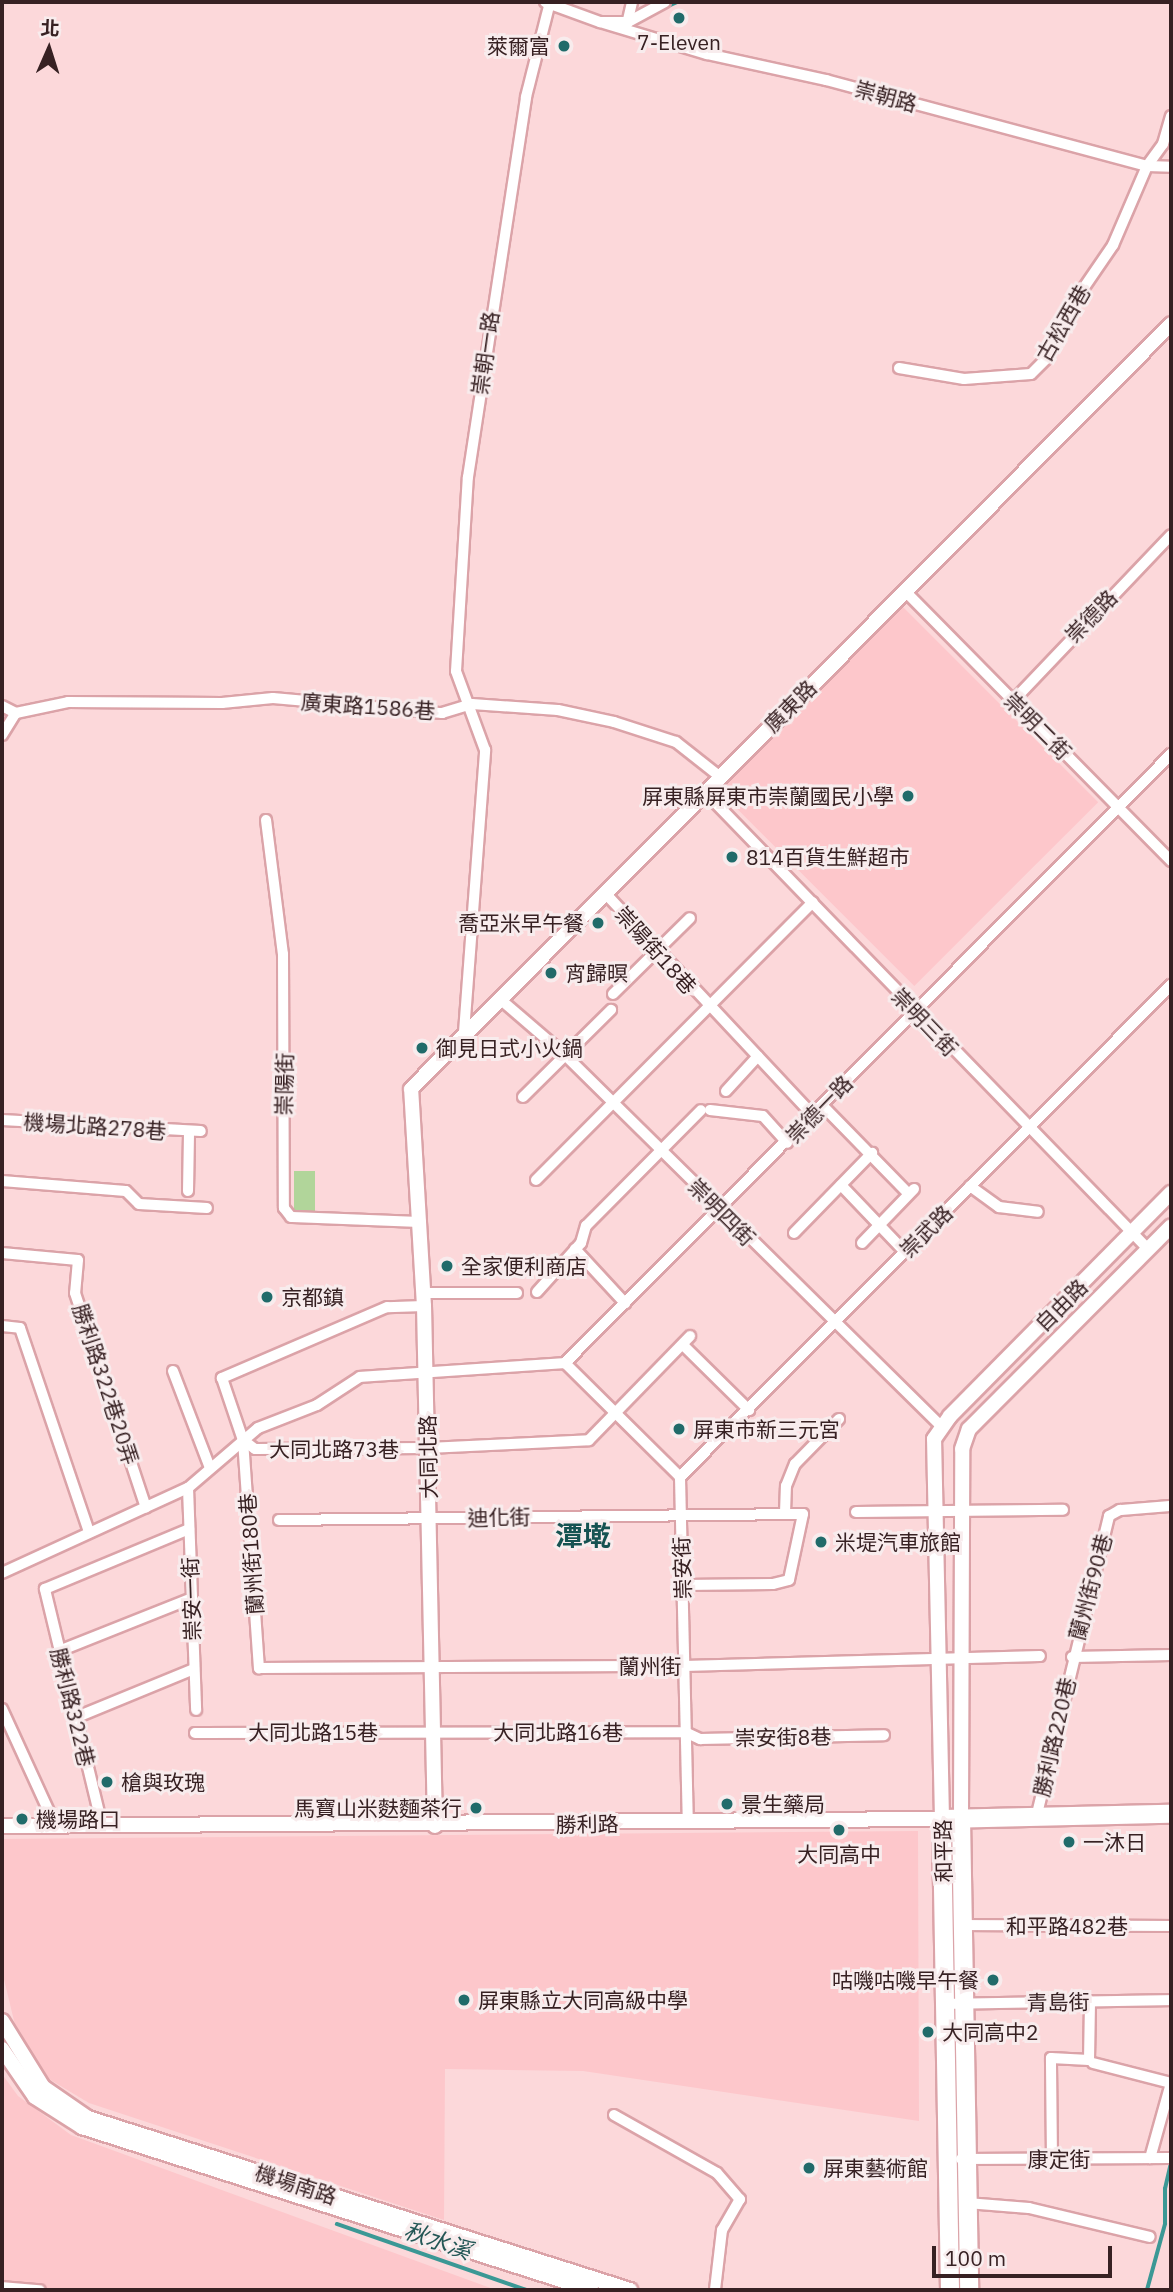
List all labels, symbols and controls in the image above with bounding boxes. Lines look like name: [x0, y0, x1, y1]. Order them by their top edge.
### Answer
marker: 7-Eleven: [671, 10, 687, 26]
north arrow: [14, 14, 84, 84]
text: 北: [40, 16, 60, 41]
place label: 7-Eleven: [637, 29, 721, 55]
place label: 萊爾富: [487, 33, 550, 59]
marker: 萊爾富: [556, 38, 572, 54]
street label: 崇朝路: [852, 76, 920, 116]
street label: 古松西巷: [1031, 280, 1095, 366]
street label: 崇朝一路: [467, 310, 503, 396]
street label: 崇德路: [1060, 585, 1122, 647]
street label: 廣東路: [759, 675, 821, 737]
street label: 崇明二街: [999, 687, 1077, 765]
street label: 廣東路1586巷: [300, 689, 436, 723]
place label: 屏東縣屏東市崇蘭國民小學: [642, 783, 894, 809]
marker: 屏東縣屏東市崇蘭國民小學: [900, 788, 916, 804]
place label: 814百貨生鮮超市: [746, 844, 910, 870]
marker: 814百貨生鮮超市: [724, 849, 740, 865]
street label: 崇陽街18巷: [610, 901, 702, 999]
place label: 喬亞米早午餐: [458, 910, 584, 936]
marker: 喬亞米早午餐: [590, 915, 606, 931]
place label: 宵歸暝: [565, 960, 628, 986]
marker: 宵歸暝: [543, 965, 559, 981]
street label: 崇明三街: [887, 983, 963, 1061]
place label: 御見日式小火鍋: [436, 1035, 583, 1061]
marker: 御見日式小火鍋: [414, 1040, 430, 1056]
street label: 崇陽街: [271, 1052, 297, 1116]
street label: 崇德一路: [781, 1070, 857, 1148]
street label: 機場北路278巷: [23, 1108, 167, 1144]
street label: 崇明四街: [683, 1173, 761, 1251]
street label: 崇武路: [895, 1200, 957, 1262]
place label: 全家便利商店: [461, 1253, 587, 1279]
marker: 全家便利商店: [439, 1258, 455, 1274]
street label: 自由路: [1030, 1274, 1092, 1336]
place label: 京都鎮: [281, 1284, 344, 1310]
marker: 京都鎮: [259, 1289, 275, 1305]
street label: 勝利路322巷20弄: [68, 1300, 144, 1468]
street label: 大同北路: [415, 1415, 441, 1499]
place label: 屏東市新三元宮: [693, 1416, 840, 1442]
marker: 屏東市新三元宮: [671, 1421, 687, 1437]
street label: 大同北路73巷: [269, 1436, 399, 1462]
street label: 蘭州街180巷: [234, 1492, 268, 1616]
street label: 迪化街: [467, 1504, 531, 1530]
district label: 潭墘: [555, 1519, 611, 1553]
place label: 米堤汽車旅館: [835, 1529, 961, 1555]
street label: 蘭州街90巷: [1064, 1531, 1116, 1643]
marker: 米堤汽車旅館: [813, 1534, 829, 1550]
street label: 崇安街: [668, 1536, 696, 1600]
street label: 崇安一街: [177, 1557, 205, 1641]
street label: 勝利路322巷: [46, 1645, 100, 1769]
street label: 蘭州街: [619, 1653, 681, 1679]
street label: 勝利路220巷: [1028, 1675, 1080, 1799]
street label: 大同北路15巷: [248, 1719, 378, 1745]
street label: 大同北路16巷: [493, 1719, 623, 1745]
street label: 崇安街8巷: [734, 1724, 832, 1750]
place label: 槍與玫瑰: [121, 1769, 205, 1795]
marker: 槍與玫瑰: [99, 1774, 115, 1790]
place label: 景生藥局: [741, 1791, 825, 1817]
place label: 馬寶山米麩麵茶行: [294, 1795, 462, 1821]
marker: 景生藥局: [719, 1796, 735, 1812]
marker: 馬寶山米麩麵茶行: [468, 1800, 484, 1816]
place label: 機場路口: [36, 1806, 120, 1832]
marker: 機場路口: [14, 1811, 30, 1827]
street label: 勝利路: [555, 1811, 619, 1837]
street label: 和平路: [930, 1819, 956, 1883]
marker: 大同高中: [831, 1822, 847, 1838]
place label: 一沐日: [1083, 1829, 1146, 1855]
marker: 一沐日: [1061, 1834, 1077, 1850]
place label: 大同高中: [797, 1841, 881, 1867]
street label: 和平路482巷: [1006, 1913, 1128, 1939]
place label: 咕嘰咕嘰早午餐: [832, 1967, 979, 1993]
marker: 咕嘰咕嘰早午餐: [985, 1972, 1001, 1988]
place label: 屏東縣立大同高級中學: [478, 1987, 688, 2013]
street label: 青島街: [1026, 1989, 1090, 2015]
marker: 屏東縣立大同高級中學: [456, 1992, 472, 2008]
place label: 大同高中2: [942, 2019, 1039, 2045]
marker: 大同高中2: [920, 2024, 936, 2040]
street label: 康定街: [1028, 2146, 1090, 2172]
place label: 屏東藝術館: [823, 2155, 928, 2181]
street label: 機場南路: [252, 2159, 340, 2209]
marker: 屏東藝術館: [801, 2160, 817, 2176]
water label: 秋水溪: [401, 2216, 475, 2264]
scale bar: [935, 2232, 1115, 2276]
text: 100 m: [945, 2244, 1006, 2272]

